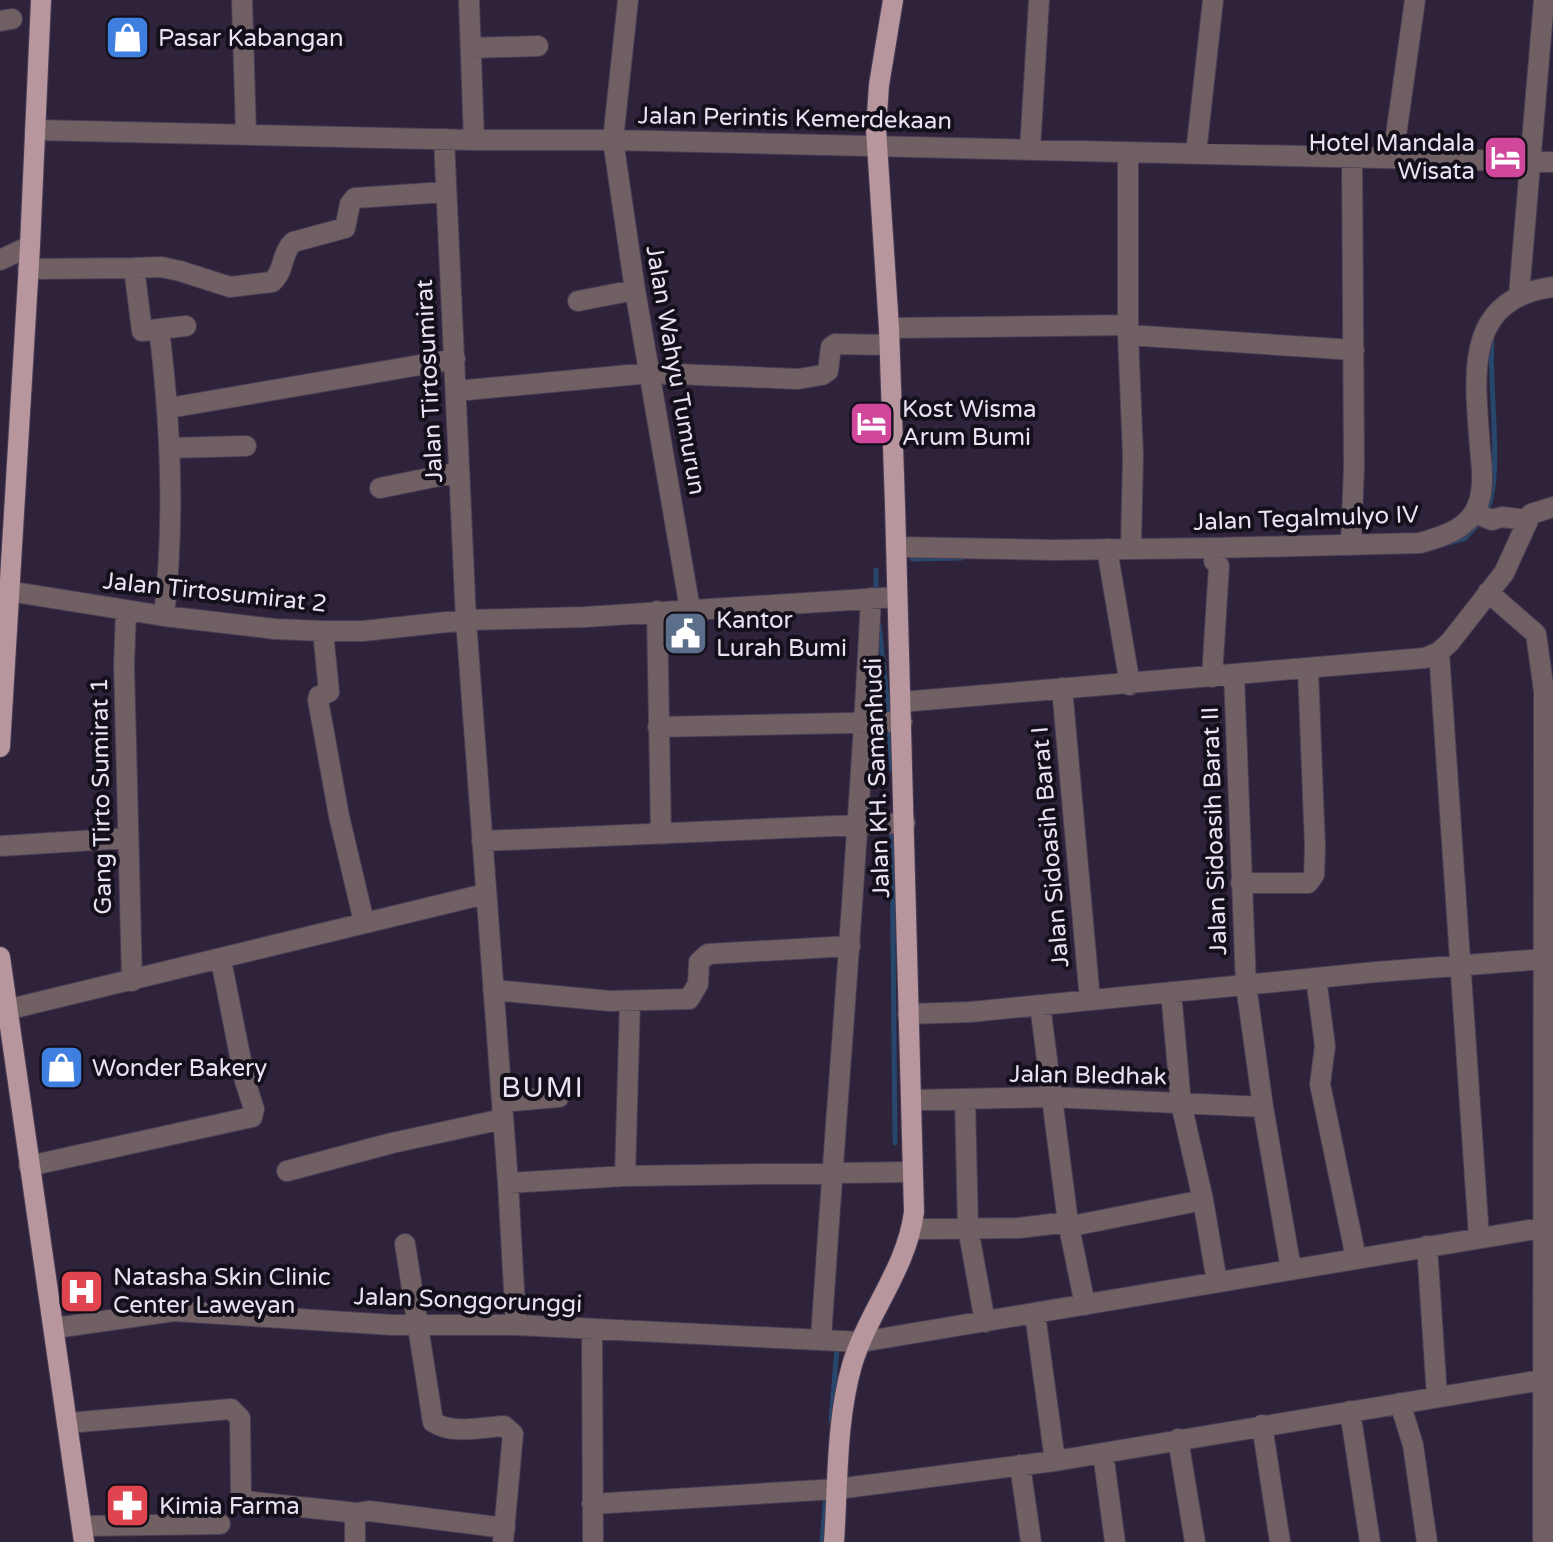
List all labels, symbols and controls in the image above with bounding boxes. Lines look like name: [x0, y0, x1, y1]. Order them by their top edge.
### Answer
shop icon: Pasar Kabangan: [103, 14, 151, 62]
place label: Pasar Kabangan: [158, 24, 344, 53]
street label: Jalan Perintis Kemerdekaan: [638, 101, 952, 136]
place label: Hotel Mandala Wisata: [1309, 129, 1475, 186]
hotel icon: Hotel Mandala Wisata: [1482, 133, 1530, 181]
street label: Jalan Wahyu Tumurun: [639, 243, 712, 497]
street label: Jalan Tirtosumirat: [410, 278, 449, 484]
place label: Kost Wisma Arum Bumi: [902, 395, 1037, 452]
hotel icon: Kost Wisma Arum Bumi: [847, 399, 895, 447]
street label: Jalan Tegalmulyo IV: [1193, 500, 1420, 537]
street label: Jalan Tirtosumirat 2: [101, 566, 328, 619]
place label: Kantor Lurah Bumi: [716, 606, 847, 663]
public building icon: Kantor Lurah Bumi: [661, 610, 709, 658]
street label: Jalan KH. Samanhudi: [859, 657, 896, 899]
street label: Gang Tirto Sumirat 1: [85, 677, 118, 915]
street label: Jalan Sidoasih Barat II: [1196, 706, 1233, 956]
street label: Jalan Sidoasih Barat I: [1026, 725, 1075, 969]
shop icon: Wonder Bakery: [37, 1044, 85, 1092]
place label: Wonder Bakery: [92, 1054, 267, 1083]
street label: Jalan Bledhak: [1009, 1060, 1167, 1091]
district label: BUMI: [501, 1071, 585, 1105]
place label: Natasha Skin Clinic Center Laweyan: [113, 1263, 331, 1320]
hospital icon: Natasha Skin Clinic Center Laweyan: [58, 1267, 106, 1315]
street label: Jalan Songgorunggi: [353, 1282, 583, 1319]
pharmacy icon: Kimia Farma: [104, 1482, 152, 1530]
place label: Kimia Farma: [159, 1492, 300, 1521]

